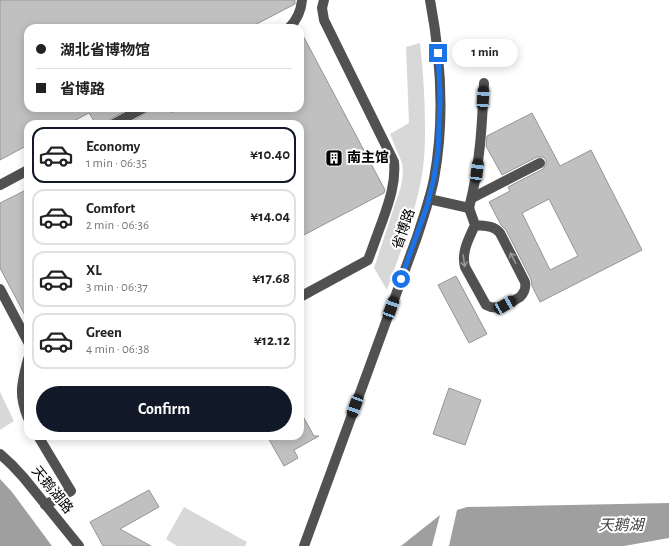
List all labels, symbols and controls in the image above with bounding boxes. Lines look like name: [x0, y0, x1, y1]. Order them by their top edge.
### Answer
callout: 1 min: [452, 39, 518, 67]
text: 湖北省博物馆: [60, 43, 150, 58]
route end: [429, 44, 447, 62]
text: 1 min: [471, 46, 499, 59]
text: 省博路: [60, 82, 105, 97]
car: [476, 86, 490, 110]
icon: car: [38, 137, 74, 173]
text: Economy: [86, 139, 140, 154]
text: ¥10.40: [250, 147, 290, 162]
building icon: 南主馆: [324, 148, 344, 168]
place label: 南主馆: [347, 150, 389, 165]
text: 1 min · 06:35: [86, 157, 147, 170]
car: [470, 158, 484, 184]
icon: car: [38, 199, 74, 235]
text: Comfort: [86, 201, 135, 216]
street label: 省博路: [389, 206, 417, 251]
text: ¥14.04: [250, 209, 290, 224]
text: 2 min · 06:36: [86, 219, 149, 232]
one-way arrow: [509, 252, 516, 264]
one-way arrow: [461, 255, 468, 268]
icon: car: [38, 261, 74, 297]
text: XL: [86, 263, 102, 278]
route start: [392, 270, 410, 288]
text: ¥17.68: [252, 271, 290, 286]
text: 3 min · 06:37: [86, 281, 148, 294]
car: [492, 294, 518, 316]
car: [381, 295, 401, 321]
icon: car: [38, 323, 74, 359]
text: Green: [86, 325, 122, 340]
text: ¥12.12: [254, 333, 290, 348]
text: 4 min · 06:38: [86, 343, 149, 356]
button: Confirm: [36, 386, 292, 432]
car: [345, 393, 365, 419]
street label: 天鹅湖路: [29, 463, 77, 516]
water label: 天鹅湖: [598, 517, 645, 533]

